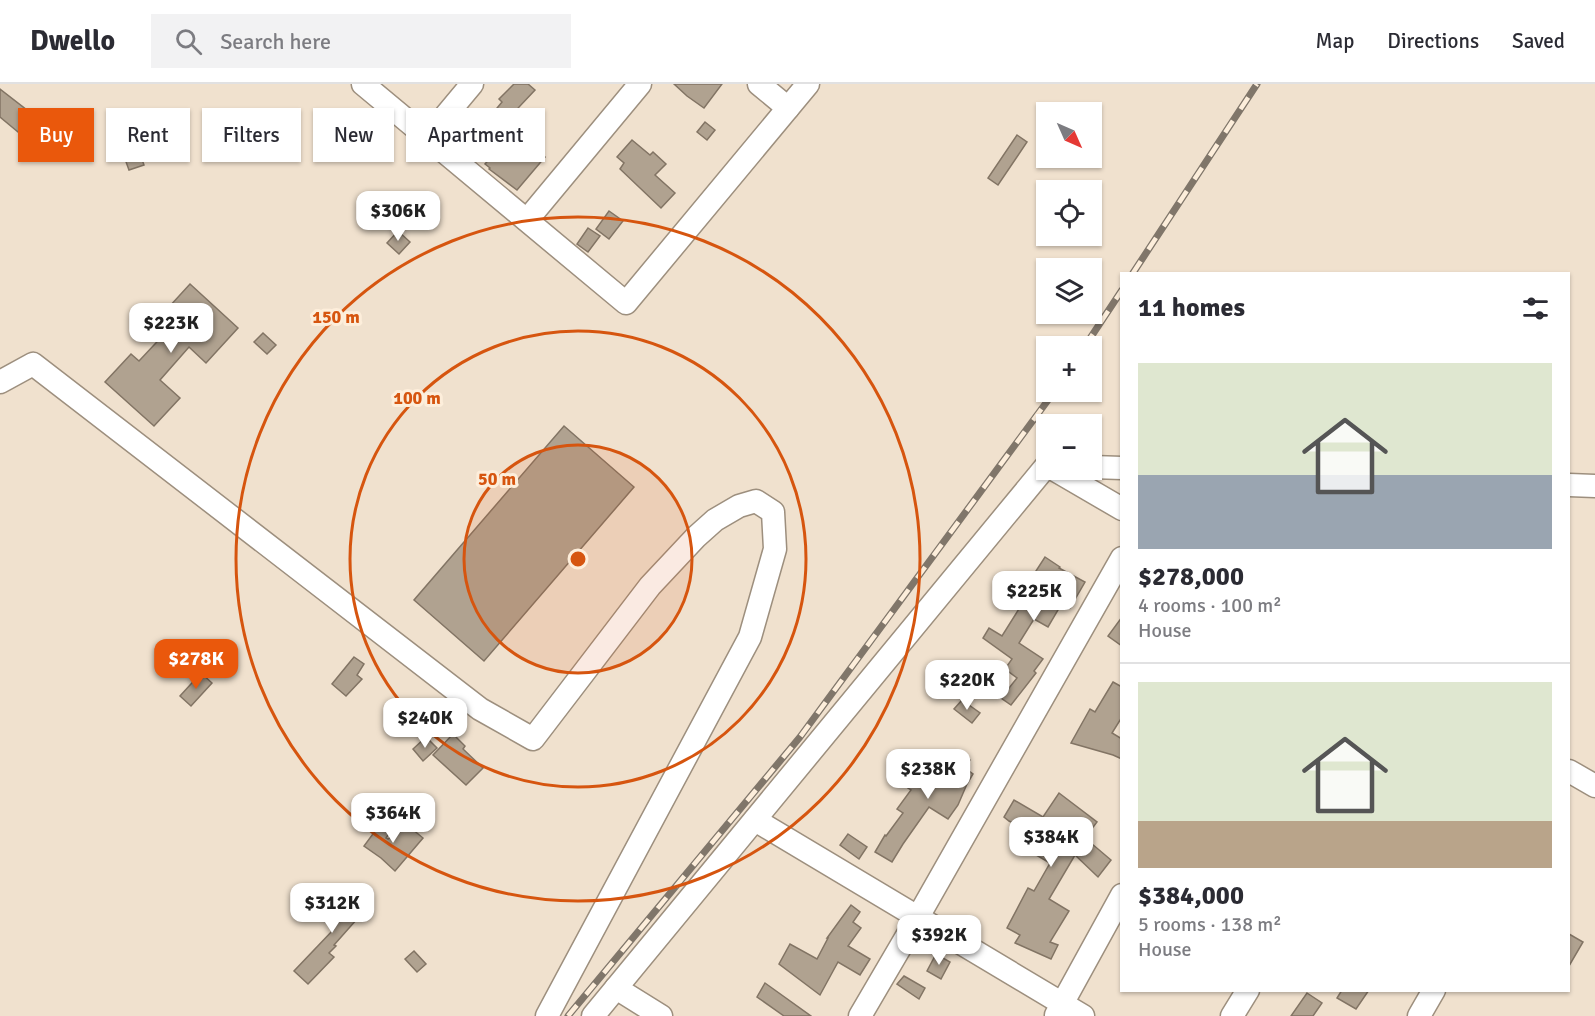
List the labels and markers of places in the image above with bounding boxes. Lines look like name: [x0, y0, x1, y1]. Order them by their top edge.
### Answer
pin: $306K: [356, 191, 440, 242]
pin: $223K: [129, 303, 213, 354]
centre of rings: [568, 549, 588, 569]
pin: $225K: [992, 571, 1076, 622]
pin: $278K: [154, 639, 238, 690]
pin: $220K: [925, 660, 1009, 711]
pin: $240K: [383, 698, 467, 749]
pin: $238K: [886, 749, 970, 800]
pin: $364K: [351, 793, 435, 844]
pin: $384K: [1009, 817, 1093, 868]
pin: $312K: [290, 883, 374, 934]
pin: $392K: [897, 915, 981, 966]

